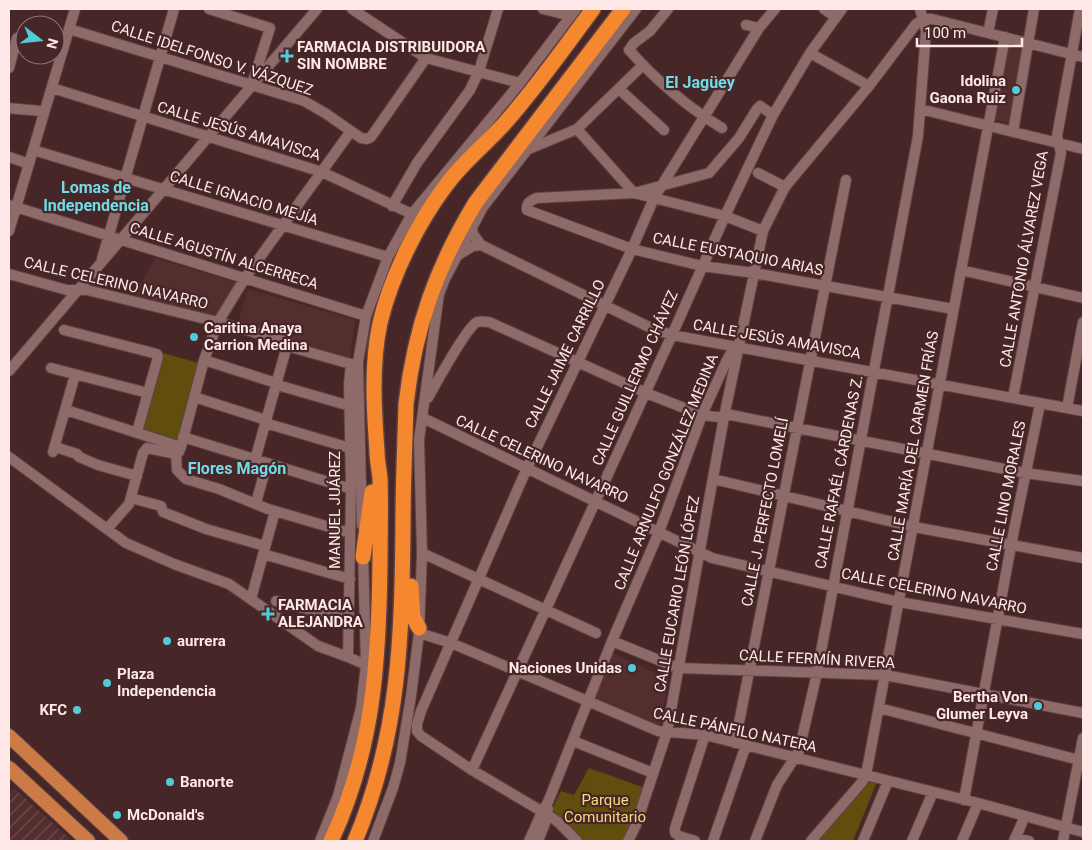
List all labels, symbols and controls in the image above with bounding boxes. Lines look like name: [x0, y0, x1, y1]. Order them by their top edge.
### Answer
north arrow: [15, 15, 65, 65]
scale bar: [917, 15, 1022, 47]
street label: CALLE IDELFONSO V. VÁZQUEZ: [109, 17, 315, 99]
text: 100 m: [924, 24, 966, 42]
text: N: [43, 37, 62, 51]
place label: FARMACIA DISTRIBUIDORA SIN NOMBRE: [297, 38, 486, 73]
marker: FARMACIA DISTRIBUIDORA SIN NOMBRE: [281, 50, 293, 62]
place label: Idolina Gaona Ruiz: [930, 72, 1006, 107]
district label: El Jagüey: [665, 73, 736, 92]
marker: Idolina Gaona Ruiz: [1010, 84, 1022, 96]
street label: CALLE JESÚS AMAVISCA: [155, 98, 323, 165]
street label: CALLE ANTONIO ÁLVAREZ VEGA: [996, 149, 1052, 369]
street label: CALLE IGNACIO MEJÍA: [167, 167, 321, 229]
district label: Lomas de Independencia: [43, 178, 149, 215]
street label: CALLE AGUSTÍN ALCERRECA: [128, 219, 321, 293]
street label: CALLE EUSTAQUIO ARIAS: [651, 229, 825, 279]
street label: CALLE CELERINO NAVARRO: [22, 253, 210, 313]
street label: CALLE JAIME CARRILLO: [521, 277, 609, 431]
street label: CALLE GUILLERMO CHÁVEZ: [588, 288, 682, 468]
street label: CALLE JESÚS AMAVISCA: [692, 315, 863, 363]
place label: Caritina Anaya Carrion Medina: [204, 319, 307, 354]
street label: CALLE MARÍA DEL CARMEN FRÍAS: [884, 329, 942, 562]
marker: Caritina Anaya Carrion Medina: [188, 331, 200, 343]
street label: CALLE ARNULFO GONZÁLEZ MEDINA: [610, 351, 722, 593]
street label: CALLE RAFAÉL CÁRDENAS Z.: [811, 373, 867, 571]
street label: CALLE CELERINO NAVARRO: [453, 411, 631, 507]
street label: CALLE J. PERFECTO LOMELÍ: [738, 415, 792, 608]
street label: CALLE LINO MORALES: [983, 419, 1029, 573]
street label: MANUEL JUÁREZ: [326, 451, 344, 569]
district label: Flores Magón: [188, 459, 286, 478]
street label: CALLE EUCARIO LEÓN LÓPEZ: [651, 494, 703, 694]
street label: CALLE CELERINO NAVARRO: [840, 564, 1028, 618]
place label: FARMACIA ALEJANDRA: [278, 596, 364, 631]
marker: FARMACIA ALEJANDRA: [262, 608, 274, 620]
place label: aurrera: [177, 632, 226, 650]
marker: aurrera: [161, 635, 173, 647]
street label: CALLE FERMÍN RIVERA: [739, 646, 896, 672]
place label: Naciones Unidas: [509, 659, 622, 677]
marker: Naciones Unidas: [626, 662, 638, 674]
place label: Plaza Independencia: [117, 665, 216, 700]
marker: Plaza Independencia: [101, 677, 113, 689]
place label: Bertha Von Glumer Leyva: [936, 688, 1028, 723]
marker: Bertha Von Glumer Leyva: [1032, 700, 1044, 712]
place label: KFC: [39, 701, 67, 719]
marker: KFC: [71, 704, 83, 716]
street label: CALLE PÁNFILO NATERA: [651, 704, 819, 756]
place label: Banorte: [180, 773, 234, 791]
marker: Banorte: [164, 776, 176, 788]
park label: Parque Comunitario: [564, 791, 646, 826]
place label: McDonald's: [127, 806, 205, 824]
marker: McDonald's: [111, 809, 123, 821]

